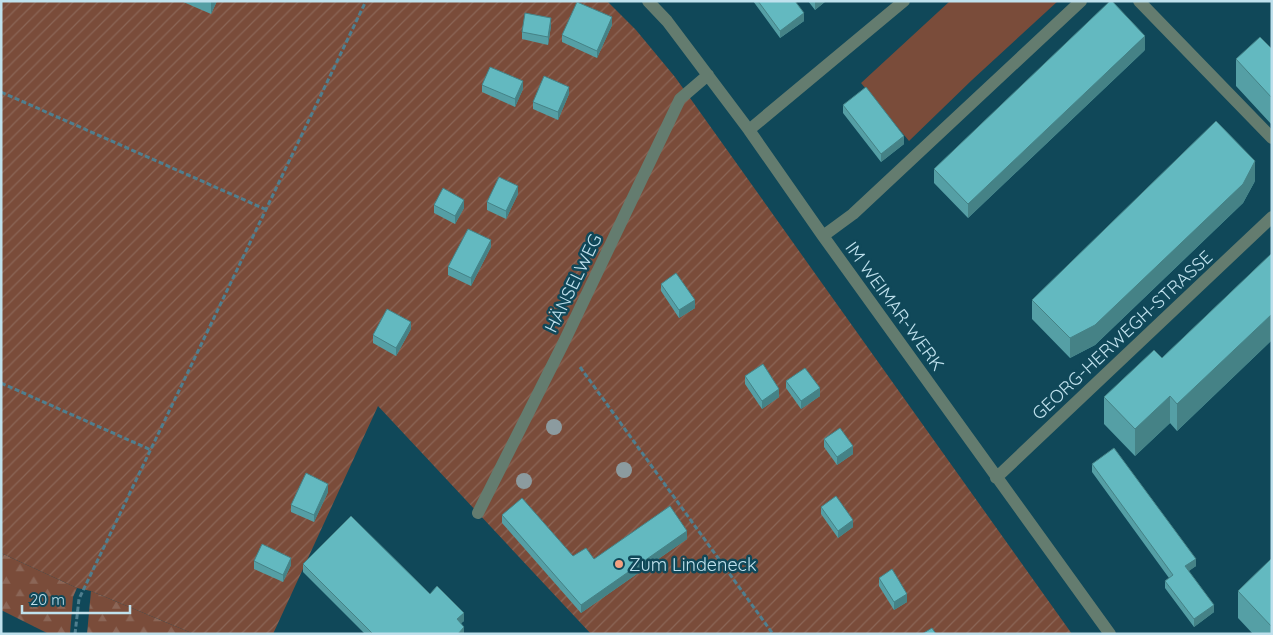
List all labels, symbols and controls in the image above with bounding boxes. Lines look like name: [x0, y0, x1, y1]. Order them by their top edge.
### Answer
street label: HÄNSELWEG: [539, 230, 607, 336]
street label: IM WEIMAR-WERK: [840, 237, 950, 375]
street label: GEORG-HERWEGH-STRASSE: [1027, 245, 1217, 425]
place label: Zum Lindeneck: [629, 553, 757, 576]
marker: Zum Lindeneck: [613, 558, 625, 570]
scale bar: [22, 582, 130, 614]
text: 20 m: [30, 590, 65, 609]

